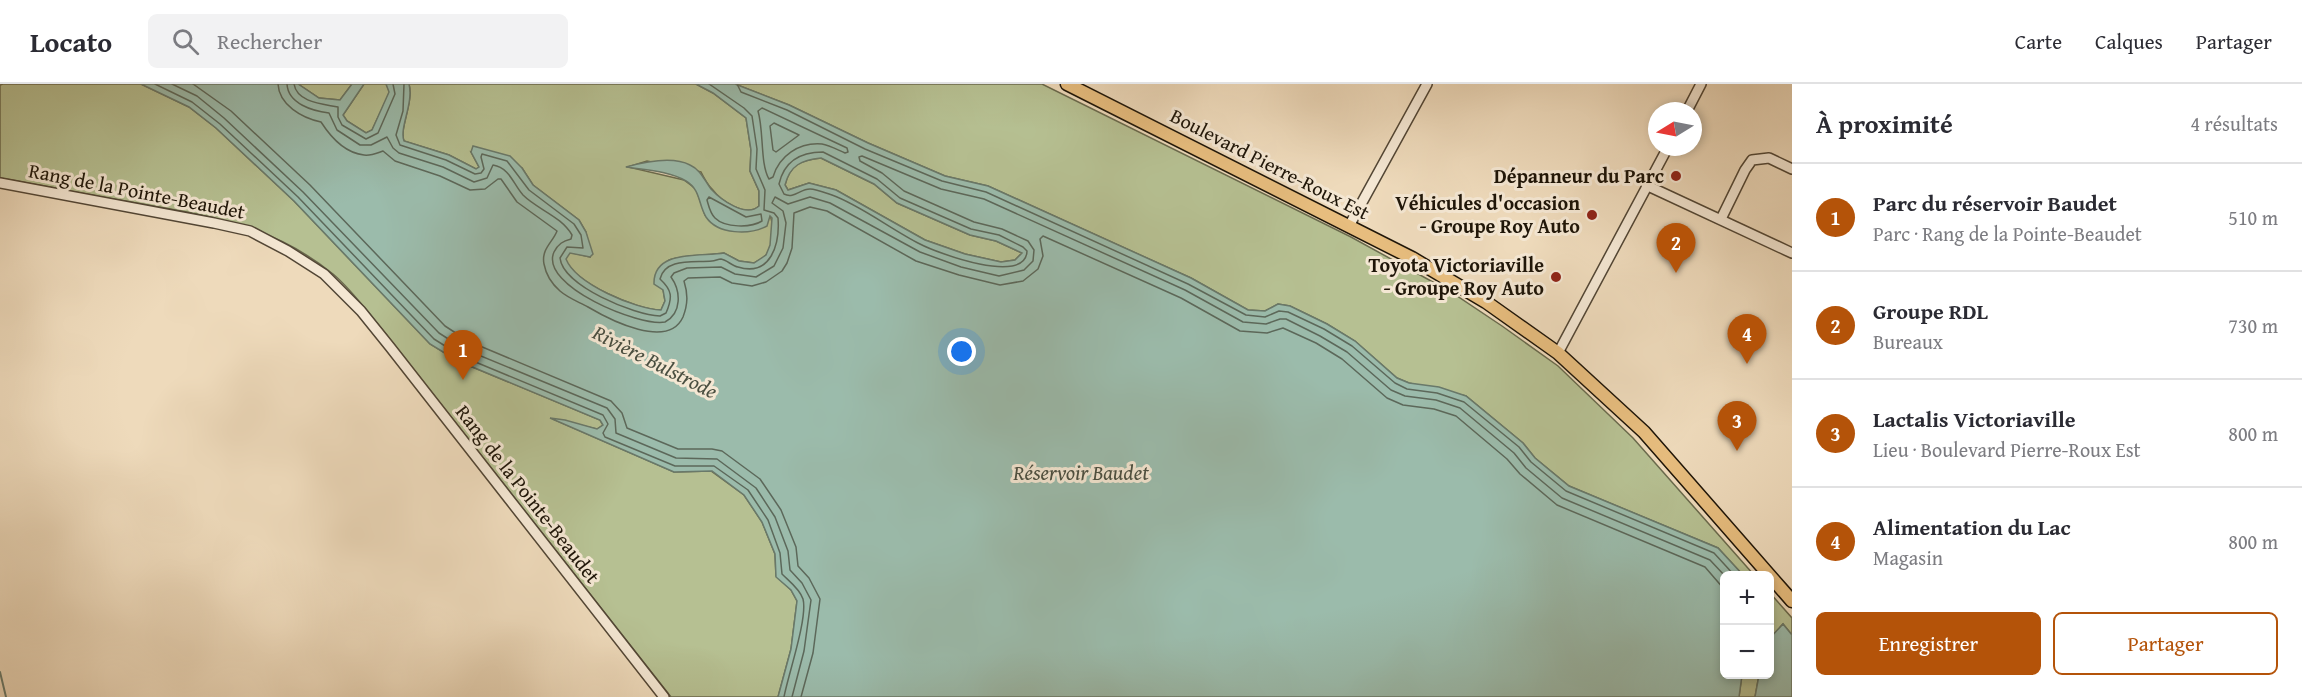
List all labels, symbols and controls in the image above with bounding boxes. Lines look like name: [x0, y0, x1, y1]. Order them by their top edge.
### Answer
search box: [148, 14, 568, 68]
text: Locato: [30, 21, 112, 62]
icon: search: [169, 25, 202, 58]
text: Rechercher: [217, 25, 322, 57]
text: Carte: [2015, 26, 2062, 57]
text: Calques: [2095, 26, 2163, 57]
text: Partager: [2196, 26, 2272, 57]
street label: Boulevard Pierre-Roux Est: [1166, 101, 1375, 226]
north arrow: [1648, 102, 1702, 156]
text: À proximité: [1816, 104, 1953, 143]
text: 4 résultats: [2190, 109, 2278, 138]
street label: Rang de la Pointe-Beaudet: [26, 155, 248, 226]
place label: Dépanneur du Parc: [1494, 161, 1664, 190]
marker: Dépanneur du Parc: [1669, 169, 1683, 183]
text: Parc du réservoir Baudet: [1873, 187, 2117, 219]
place label: Véhicules d'occasion - Groupe Roy Auto: [1395, 188, 1580, 240]
text: 1: [1830, 203, 1841, 232]
text: 510 m: [2228, 203, 2278, 232]
marker: Véhicules d'occasion - Groupe Roy Auto: [1585, 208, 1599, 222]
text: Parc · Rang de la Pointe-Beaudet: [1873, 219, 2142, 248]
pin: 2: [1656, 224, 1696, 273]
place label: Toyota Victoriaville - Groupe Roy Auto: [1369, 250, 1544, 302]
marker: Toyota Victoriaville - Groupe Roy Auto: [1549, 270, 1563, 284]
text: Groupe RDL: [1873, 295, 1988, 327]
text: 2: [1830, 311, 1841, 340]
text: 730 m: [2228, 311, 2278, 340]
pin: 4: [1728, 314, 1766, 364]
water label: Rivière Bulstrode: [587, 316, 723, 406]
text: Bureaux: [1873, 327, 1943, 356]
pin: 1: [444, 330, 482, 380]
your location: [947, 337, 976, 366]
street label: Rang de la Pointe-Beaudet: [449, 398, 607, 589]
pin: 3: [1718, 402, 1756, 451]
text: Lactalis Victoriaville: [1873, 403, 2076, 435]
text: 3: [1830, 419, 1841, 448]
text: 800 m: [2228, 419, 2278, 448]
text: Lieu · Boulevard Pierre-Roux Est: [1873, 435, 2141, 464]
water label: Réservoir Baudet: [1012, 457, 1149, 488]
text: Alimentation du Lac: [1873, 511, 2071, 543]
text: 4: [1830, 527, 1841, 556]
text: 800 m: [2228, 527, 2278, 556]
text: Magasin: [1873, 543, 1943, 572]
map controls: [1720, 571, 1774, 679]
button: +: [1720, 571, 1774, 625]
button: Enregistrer: [1816, 612, 2041, 675]
button: Partager: [2053, 612, 2278, 675]
button: −: [1720, 625, 1774, 679]

